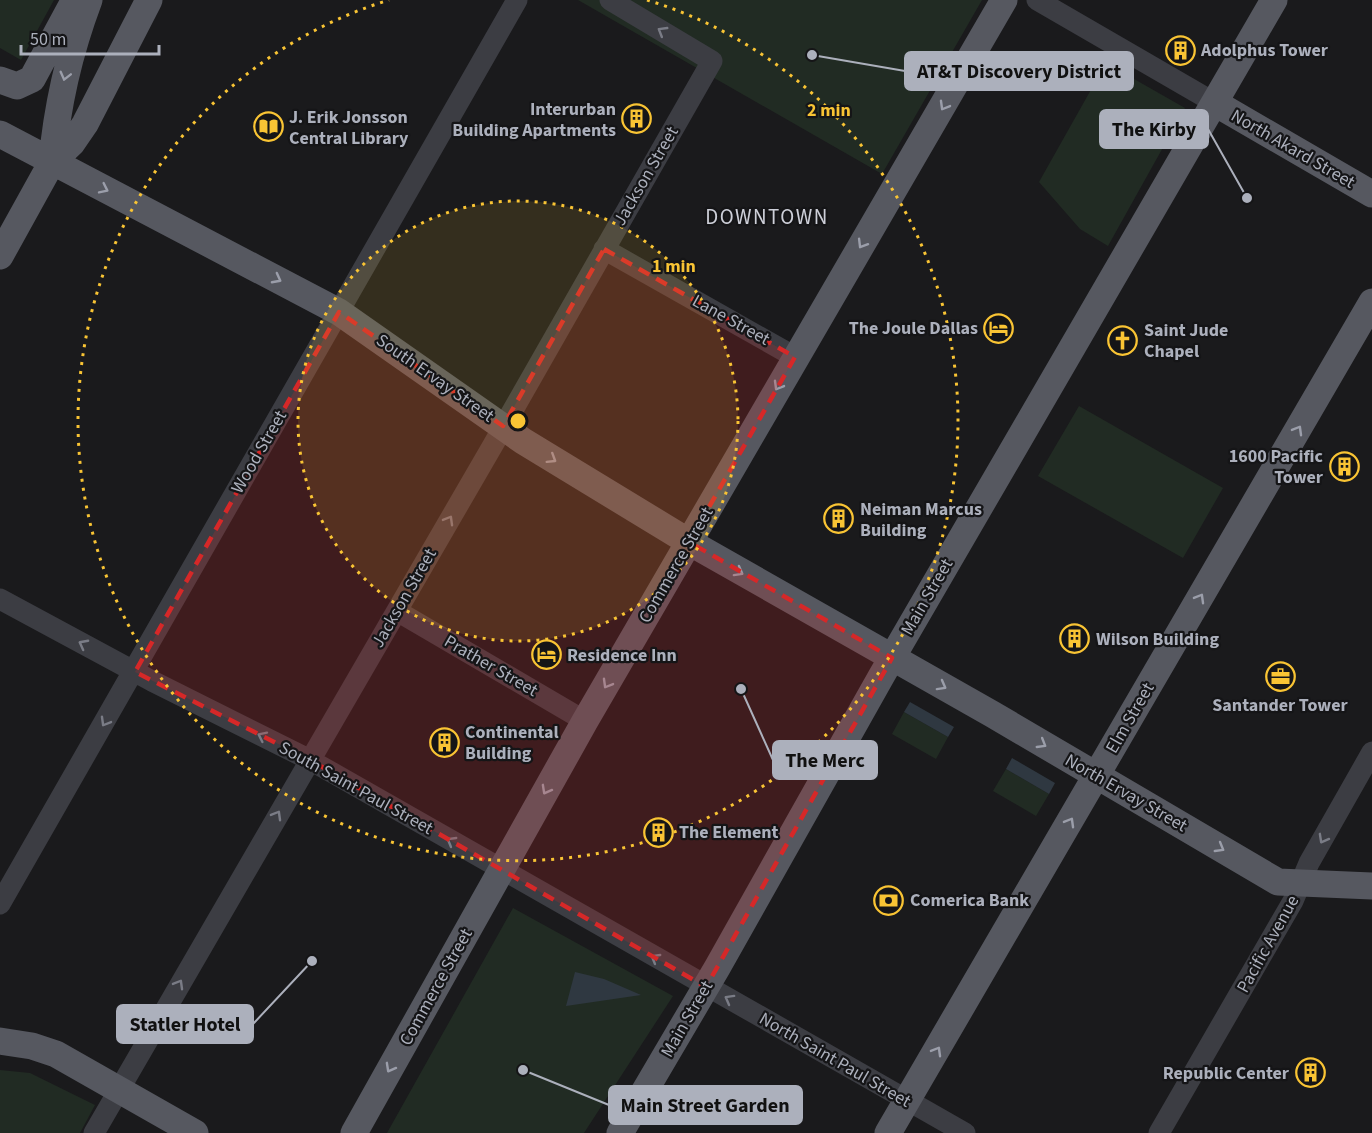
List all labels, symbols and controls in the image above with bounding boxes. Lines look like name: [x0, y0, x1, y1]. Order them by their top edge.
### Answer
scale bar: [21, 18, 159, 56]
one-way arrow: [658, 26, 668, 38]
text: 50 m: [30, 27, 66, 52]
building icon: Adolphus Tower: [1164, 34, 1196, 66]
place label: Adolphus Tower: [1200, 38, 1329, 63]
callout: AT&T Discovery District: [905, 52, 1133, 90]
text: AT&T Discovery District: [916, 58, 1121, 86]
one-way arrow: [60, 71, 73, 81]
place label: Interurban Building Apartments: [452, 97, 616, 143]
text: 2 min: [807, 98, 851, 123]
one-way arrow: [939, 100, 951, 110]
building icon: Interurban Building Apartments: [621, 103, 653, 135]
street label: North Akard Street: [1226, 103, 1360, 195]
place label: J. Erik Jonsson Central Library: [289, 105, 409, 151]
callout: The Kirby: [1100, 110, 1208, 148]
library icon: J. Erik Jonsson Central Library: [252, 111, 284, 143]
text: The Kirby: [1112, 116, 1197, 144]
street label: Jackson Street: [608, 122, 684, 230]
one-way arrow: [97, 182, 108, 193]
district label: DOWNTOWN: [705, 202, 829, 232]
one-way arrow: [858, 238, 870, 248]
text: 1 min: [652, 254, 696, 279]
one-way arrow: [271, 271, 282, 283]
street label: Lane Street: [688, 288, 774, 352]
hotel icon: The Joule Dallas: [983, 312, 1015, 344]
place label: The Joule Dallas: [849, 316, 978, 341]
place label: Saint Jude Chapel: [1144, 318, 1228, 364]
church icon: Saint Jude Chapel: [1107, 324, 1139, 356]
street label: South Ervay Street: [371, 328, 499, 428]
one-way arrow: [774, 380, 786, 390]
street label: Wood Street: [225, 406, 293, 498]
centre of rings: [508, 411, 528, 431]
one-way arrow: [1290, 426, 1302, 436]
place label: 1600 Pacific Tower: [1229, 444, 1324, 490]
building icon: 1600 Pacific Tower: [1328, 450, 1360, 482]
one-way arrow: [546, 451, 556, 463]
place label: Neiman Marcus Building: [860, 497, 982, 543]
street label: Commerce Street: [633, 502, 719, 628]
building icon: Neiman Marcus Building: [823, 503, 855, 535]
one-way arrow: [442, 516, 454, 526]
street label: Jackson Street: [366, 544, 442, 652]
street label: Main Street: [895, 554, 959, 640]
one-way arrow: [733, 565, 743, 576]
one-way arrow: [1192, 594, 1204, 605]
building icon: Wilson Building: [1059, 623, 1091, 655]
place label: Wilson Building: [1096, 627, 1219, 652]
street label: Prather Street: [439, 629, 543, 703]
hotel icon: Residence Inn: [530, 639, 562, 671]
one-way arrow: [79, 640, 90, 651]
place label: Residence Inn: [567, 643, 677, 668]
office icon: Santander Tower: [1264, 660, 1296, 692]
one-way arrow: [602, 678, 614, 688]
street label: Elm Street: [1100, 678, 1160, 758]
one-way arrow: [936, 679, 946, 690]
place label: Santander Tower: [1212, 693, 1348, 718]
one-way arrow: [101, 716, 112, 726]
place label: Continental Building: [465, 720, 559, 766]
building icon: Continental Building: [428, 726, 460, 758]
one-way arrow: [258, 732, 269, 743]
street label: South Saint Paul Street: [274, 735, 438, 841]
one-way arrow: [1036, 737, 1046, 748]
callout: The Merc: [773, 741, 877, 779]
text: The Merc: [785, 747, 865, 775]
street label: North Ervay Street: [1060, 748, 1192, 838]
one-way arrow: [542, 784, 554, 794]
one-way arrow: [270, 811, 282, 821]
building icon: The Element: [642, 816, 674, 848]
one-way arrow: [1063, 818, 1074, 828]
place label: The Element: [679, 820, 779, 845]
one-way arrow: [1319, 832, 1330, 843]
one-way arrow: [446, 837, 457, 849]
one-way arrow: [1213, 840, 1224, 852]
bank icon: Comerica Bank: [873, 884, 905, 916]
place label: Comerica Bank: [910, 888, 1029, 913]
street label: Pacific Avenue: [1231, 891, 1305, 997]
street label: Commerce Street: [393, 924, 479, 1050]
one-way arrow: [651, 954, 661, 965]
street label: Main Street: [655, 976, 719, 1062]
one-way arrow: [172, 980, 183, 990]
one-way arrow: [725, 995, 735, 1006]
callout: Statler Hotel: [117, 1005, 253, 1043]
street label: North Saint Paul Street: [755, 1006, 915, 1114]
text: Statler Hotel: [129, 1011, 241, 1039]
one-way arrow: [930, 1047, 941, 1057]
building icon: Republic Center: [1294, 1057, 1326, 1089]
place label: Republic Center: [1163, 1061, 1290, 1086]
one-way arrow: [386, 1062, 397, 1072]
callout: Main Street Garden: [609, 1086, 802, 1124]
text: Main Street Garden: [620, 1092, 790, 1120]

